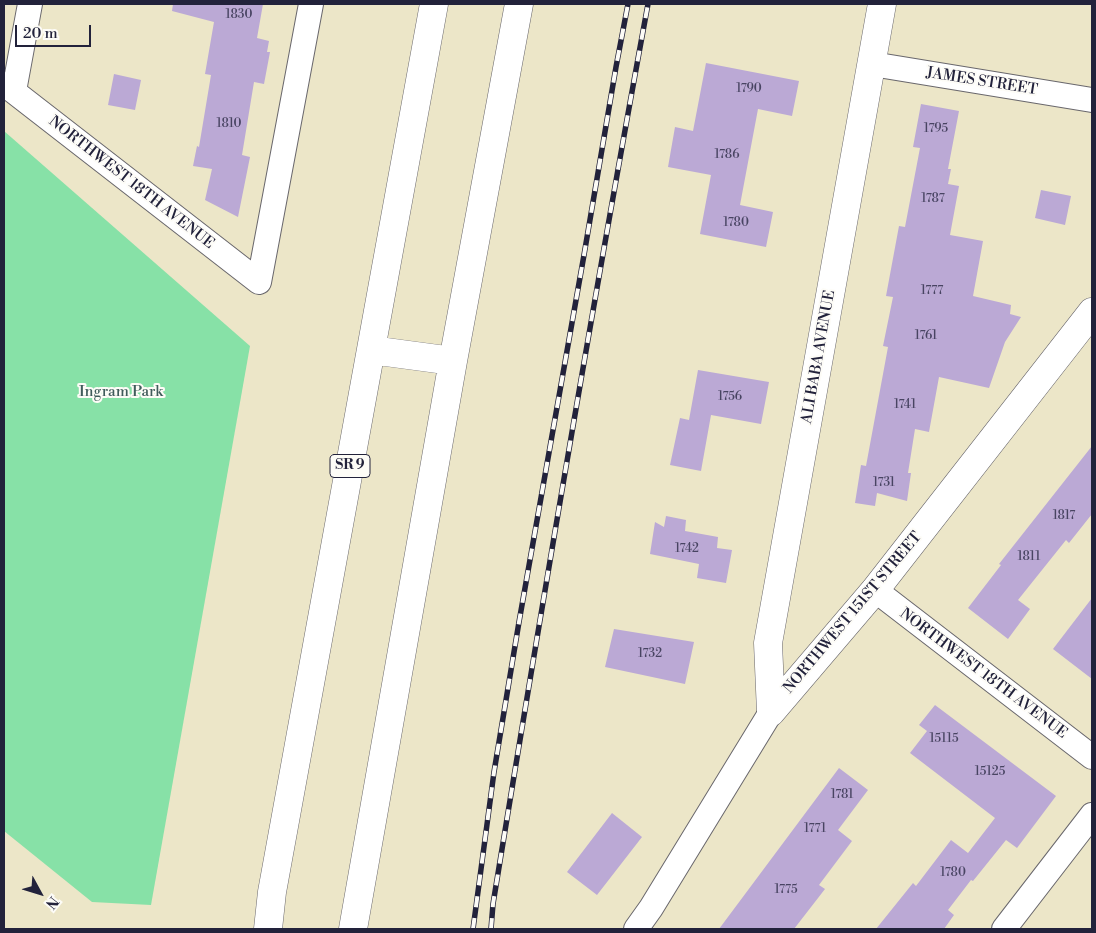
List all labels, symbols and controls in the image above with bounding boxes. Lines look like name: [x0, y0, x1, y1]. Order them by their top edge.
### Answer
house number: 1830: [226, 8, 252, 22]
scale bar: [18, 15, 94, 47]
text: 20 m: [23, 24, 58, 43]
street label: JAMES STREET: [925, 64, 1039, 100]
house number: 1790: [736, 82, 762, 96]
street label: NORTHWEST 18TH AVENUE: [45, 113, 217, 253]
house number: 1810: [217, 117, 241, 131]
house number: 1795: [924, 122, 948, 136]
house number: 1786: [715, 148, 739, 162]
house number: 1787: [921, 192, 945, 206]
house number: 1780: [723, 216, 749, 230]
house number: 1777: [921, 284, 943, 298]
street label: ALI BABA AVENUE: [798, 289, 840, 425]
house number: 1761: [915, 329, 937, 343]
park label: Ingram Park: [79, 383, 163, 401]
house number: 1756: [718, 390, 742, 404]
house number: 1741: [894, 398, 916, 412]
road number: SR 9: [330, 454, 370, 478]
house number: 1731: [873, 476, 895, 490]
house number: 1817: [1053, 509, 1075, 523]
street label: NORTHWEST 151ST STREET: [780, 528, 926, 698]
house number: 1742: [675, 542, 699, 556]
house number: 1811: [1018, 550, 1040, 564]
street label: NORTHWEST 18TH AVENUE: [896, 605, 1070, 743]
house number: 1732: [638, 647, 662, 661]
house number: 15115: [929, 732, 959, 746]
house number: 15125: [975, 765, 1005, 779]
house number: 1781: [831, 788, 853, 802]
house number: 1771: [804, 822, 826, 836]
house number: 1780: [940, 866, 966, 880]
north arrow: [15, 868, 65, 918]
house number: 1775: [774, 883, 798, 897]
text: N: [41, 892, 62, 912]

